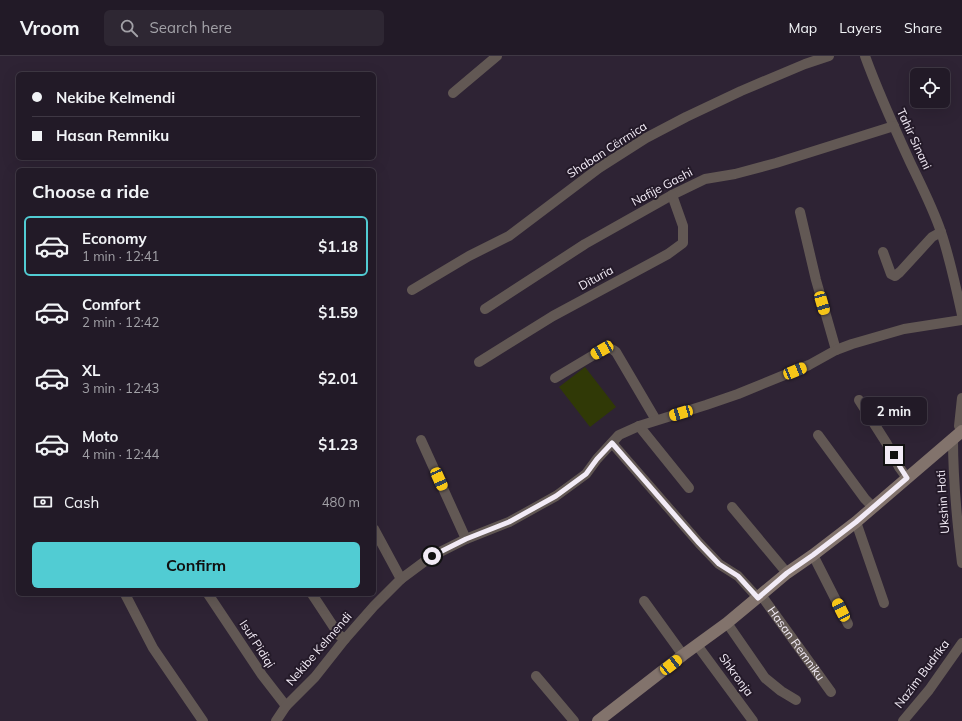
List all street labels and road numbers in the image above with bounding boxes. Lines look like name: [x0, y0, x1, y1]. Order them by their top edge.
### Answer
street label: Tahir Sinani: [894, 106, 935, 172]
street label: Shaban Cërrnica: [564, 118, 650, 181]
street label: Nafije Gashi: [628, 164, 695, 209]
street label: Dituria: [576, 262, 616, 293]
street label: Ukshin Hoti: [933, 470, 952, 534]
street label: Hasan Remniku: [765, 603, 828, 683]
street label: Nekibe Kelmendi: [283, 609, 355, 688]
street label: Isuf Pidiqi: [236, 617, 278, 671]
street label: Nazim Budrika: [891, 637, 952, 711]
street label: Shkronja: [716, 651, 757, 699]

